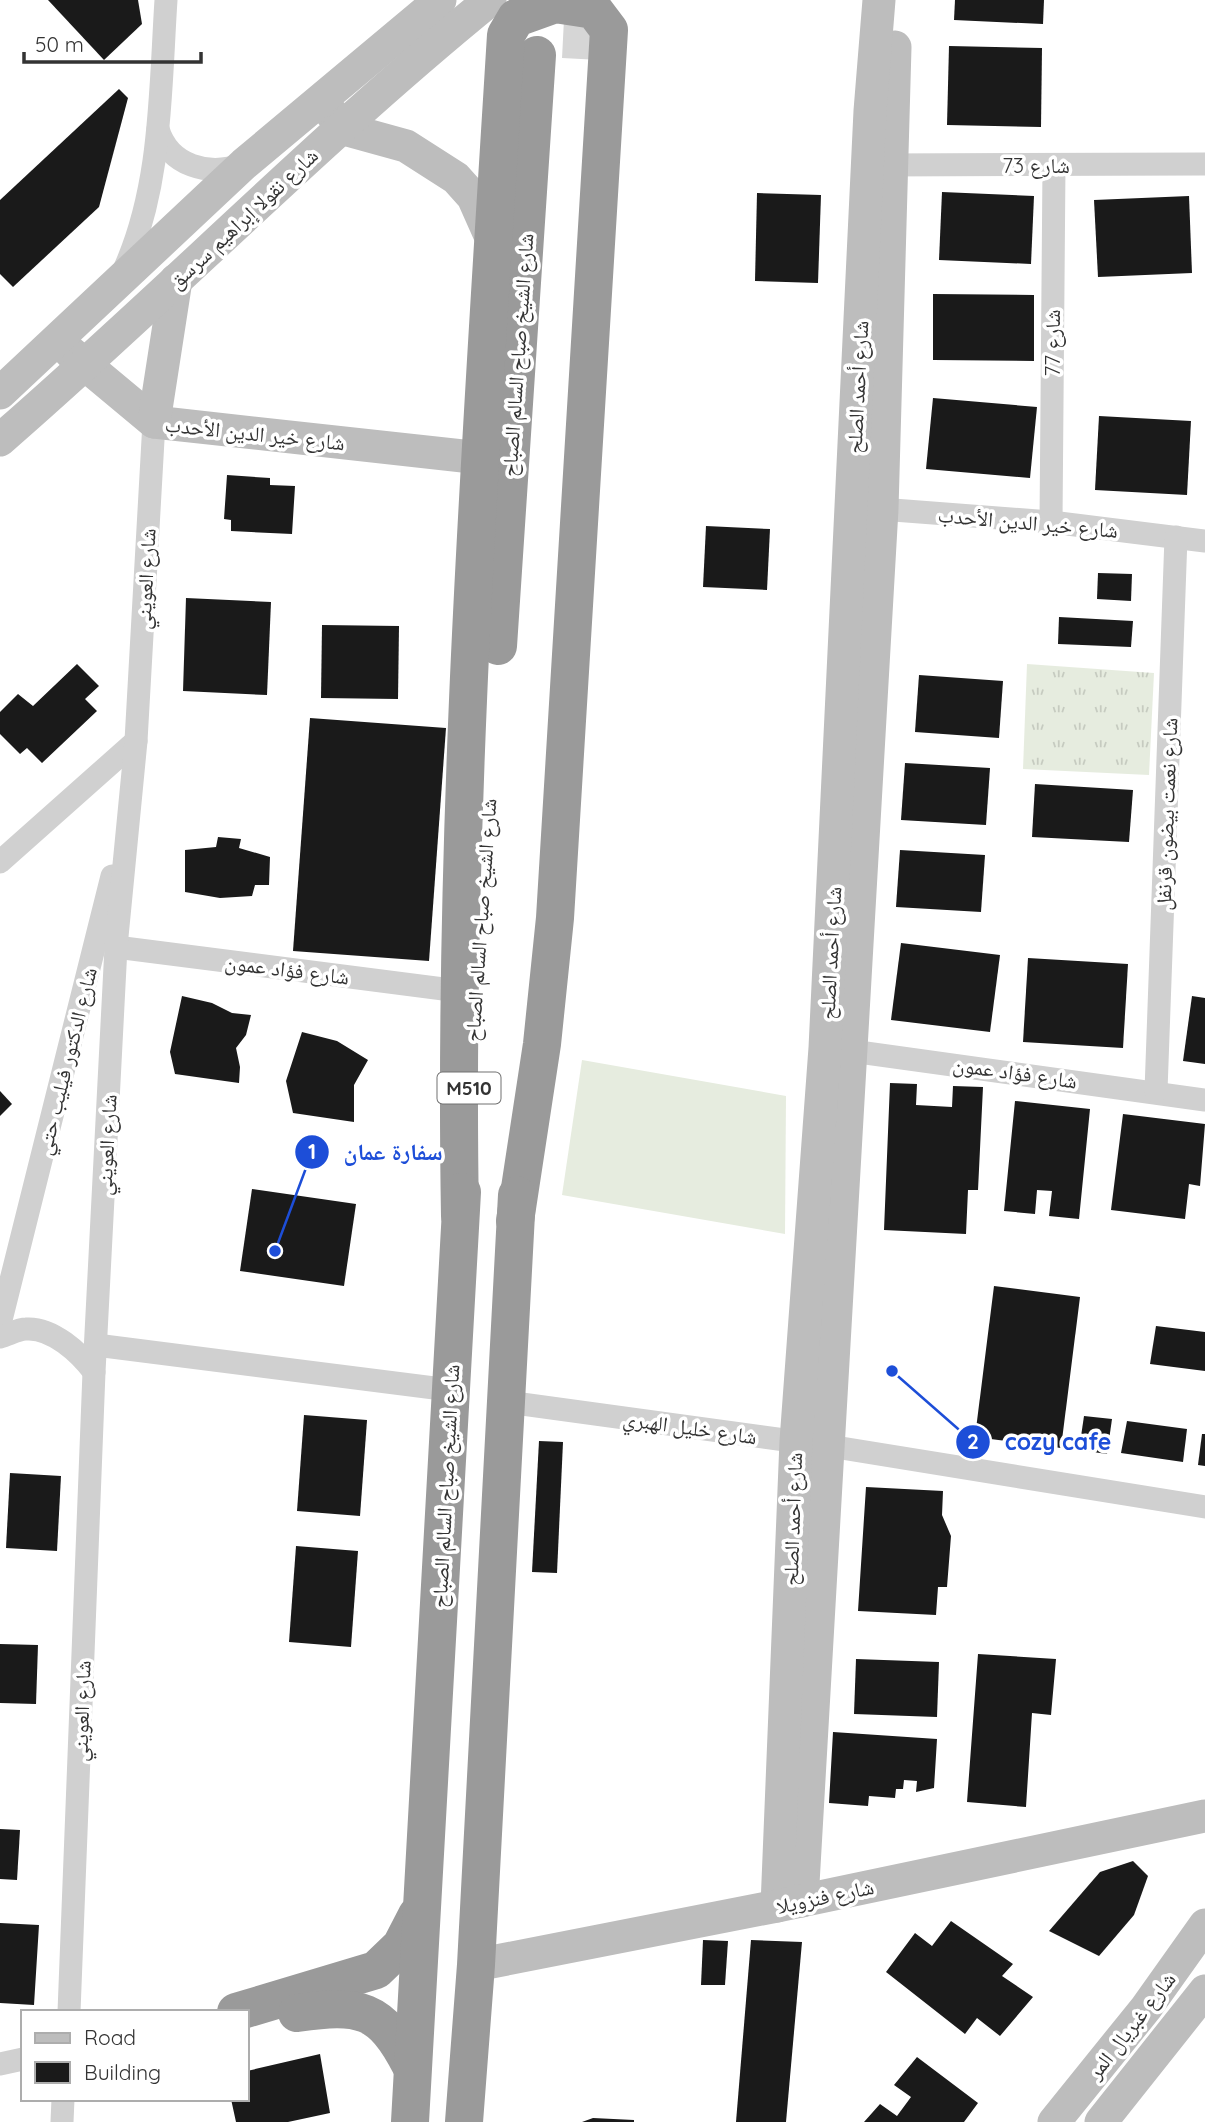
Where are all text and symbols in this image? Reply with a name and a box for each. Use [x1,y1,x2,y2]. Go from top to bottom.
scale bar [24,21,201,65]
text: 50 m [35,31,84,57]
street label: شارع نقولا إبراهيم سرسق [163,142,325,295]
street label: شارع 73 [1002,152,1070,179]
street label: شارع الشيخ صباح السالم الصباح [496,232,540,478]
street label: شارع 77 [1039,309,1066,377]
street label: شارع أحمد الصلح [841,320,874,454]
street label: شارع خير الدين الأحدب [164,411,346,456]
street label: شارع خير الدين الأحدب [937,501,1119,544]
street label: شارع العويني [129,528,165,631]
street label: شارع نعمت بيضون قرنفل [1150,717,1183,911]
street label: شارع الشيخ صباح السالم الصباح [459,797,503,1043]
street label: شارع أحمد الصلح [814,886,847,1020]
street label: شارع فؤاد عمون [223,948,351,991]
street label: شارع الدكتور فيليب حتي [30,965,106,1159]
street label: شارع فؤاد عمون [951,1050,1079,1095]
road number: M510 [438,1072,500,1104]
street label: شارع العويني [90,1094,126,1197]
callout: سفارة عمان [294,1130,456,1174]
text: سفارة عمان [344,1137,443,1166]
text: 1 [308,1138,316,1164]
street label: شارع الشيخ صباح السالم الصباح [426,1364,466,1609]
street label: شارع خليل الهبري [621,1405,759,1454]
callout: cozy cafe [956,1420,1125,1464]
text: cozy cafe [1005,1427,1111,1456]
text: 2 [967,1428,979,1454]
street label: شارع أحمد الصلح [777,1452,808,1586]
street label: شارع العويني [66,1660,100,1762]
street label: شارع فنزويلا [774,1873,876,1920]
street label: شارع غبريال المر [1081,1966,1182,2085]
legend [21,2010,248,2101]
text: Road [84,2024,136,2050]
text: Building [84,2059,161,2085]

